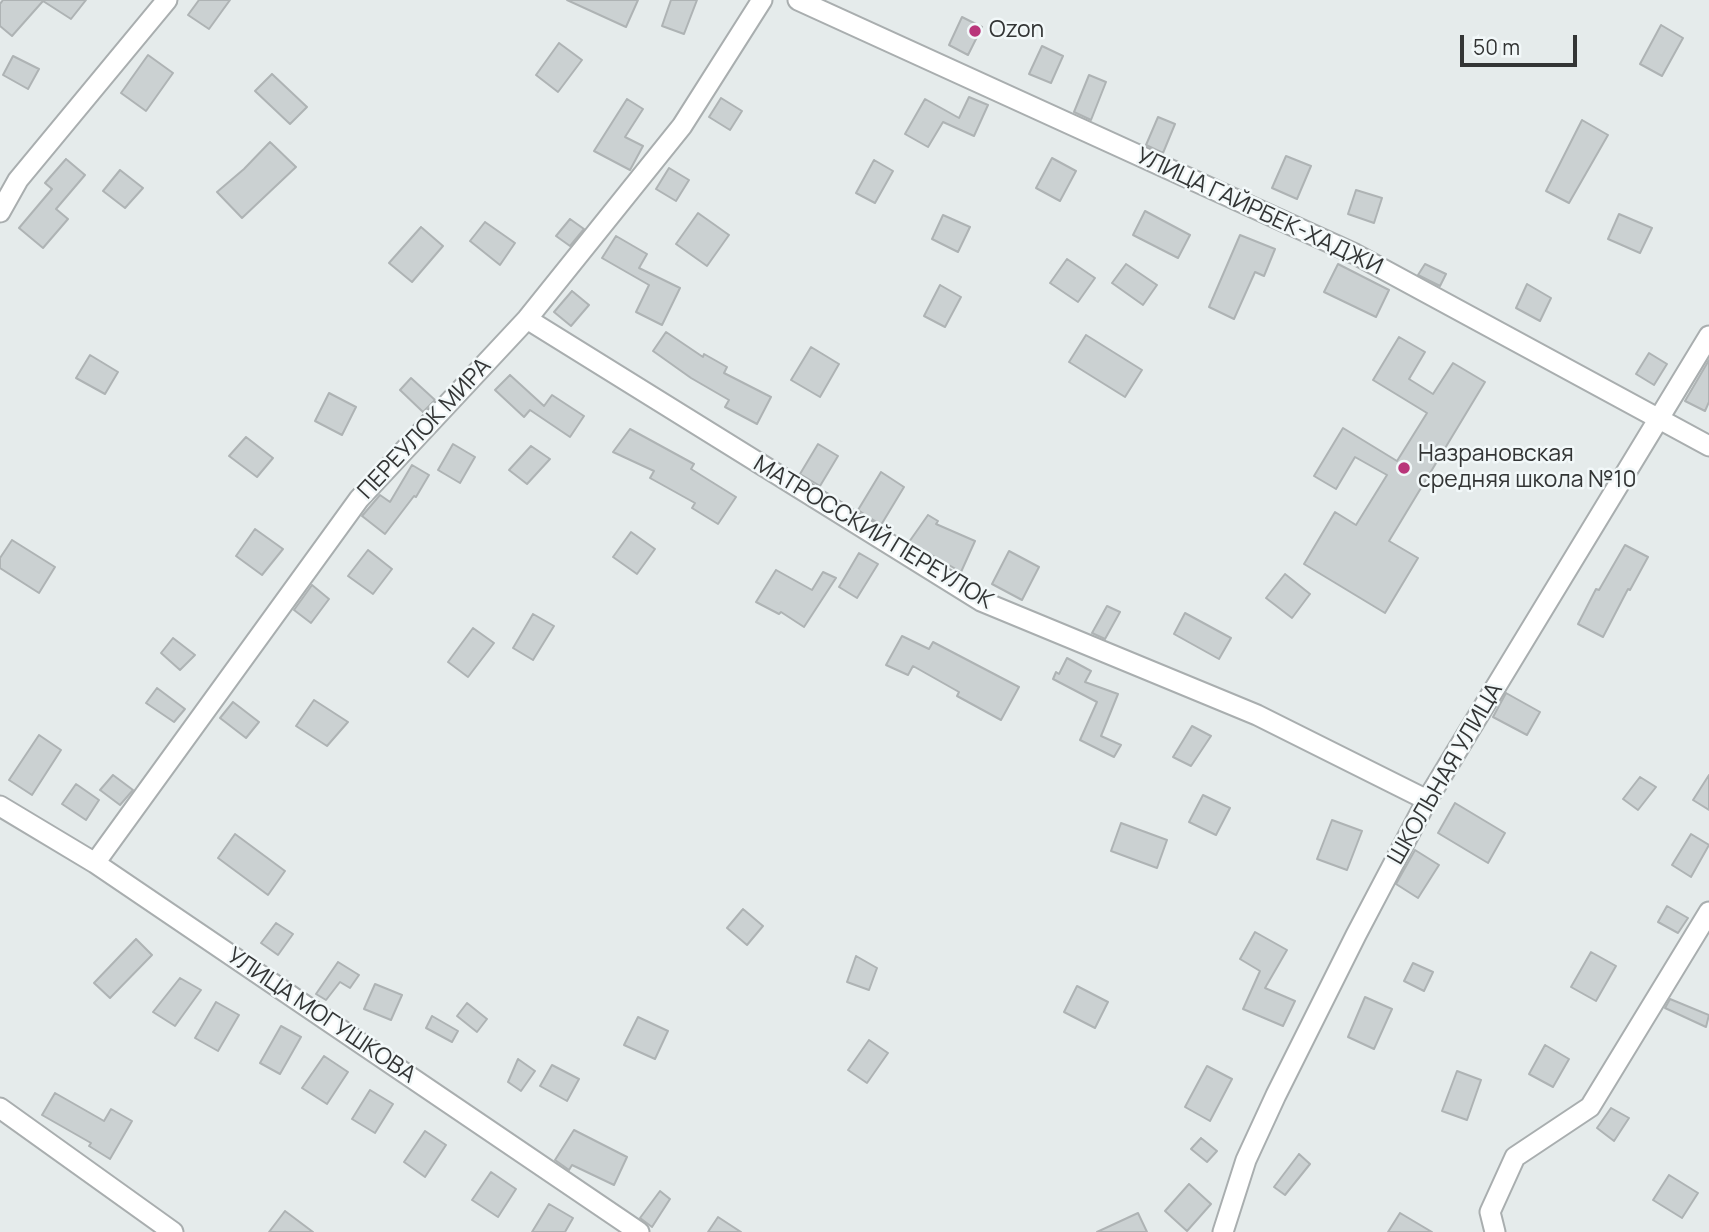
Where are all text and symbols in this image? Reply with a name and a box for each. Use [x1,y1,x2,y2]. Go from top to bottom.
place label: Ozon [989,17,1044,45]
scale bar [1464,21,1581,65]
marker: Ozon [967,23,983,39]
text: 50 m [1473,33,1520,61]
street label: УЛИЦА ГАЙРБЕК-ХАДЖИ [1131,143,1387,281]
street label: ПЕРЕУЛОК МИРА [353,353,497,505]
place label: Назрановская средняя школа №10 [1418,441,1636,495]
street label: МАТРОССКИЙ ПЕРЕУЛОК [748,450,998,616]
marker: Назрановская средняя школа №10 [1396,460,1412,476]
street label: ШКОЛЬНАЯ УЛИЦА [1383,678,1509,870]
street label: УЛИЦА МОГУШКОВА [221,943,421,1089]

